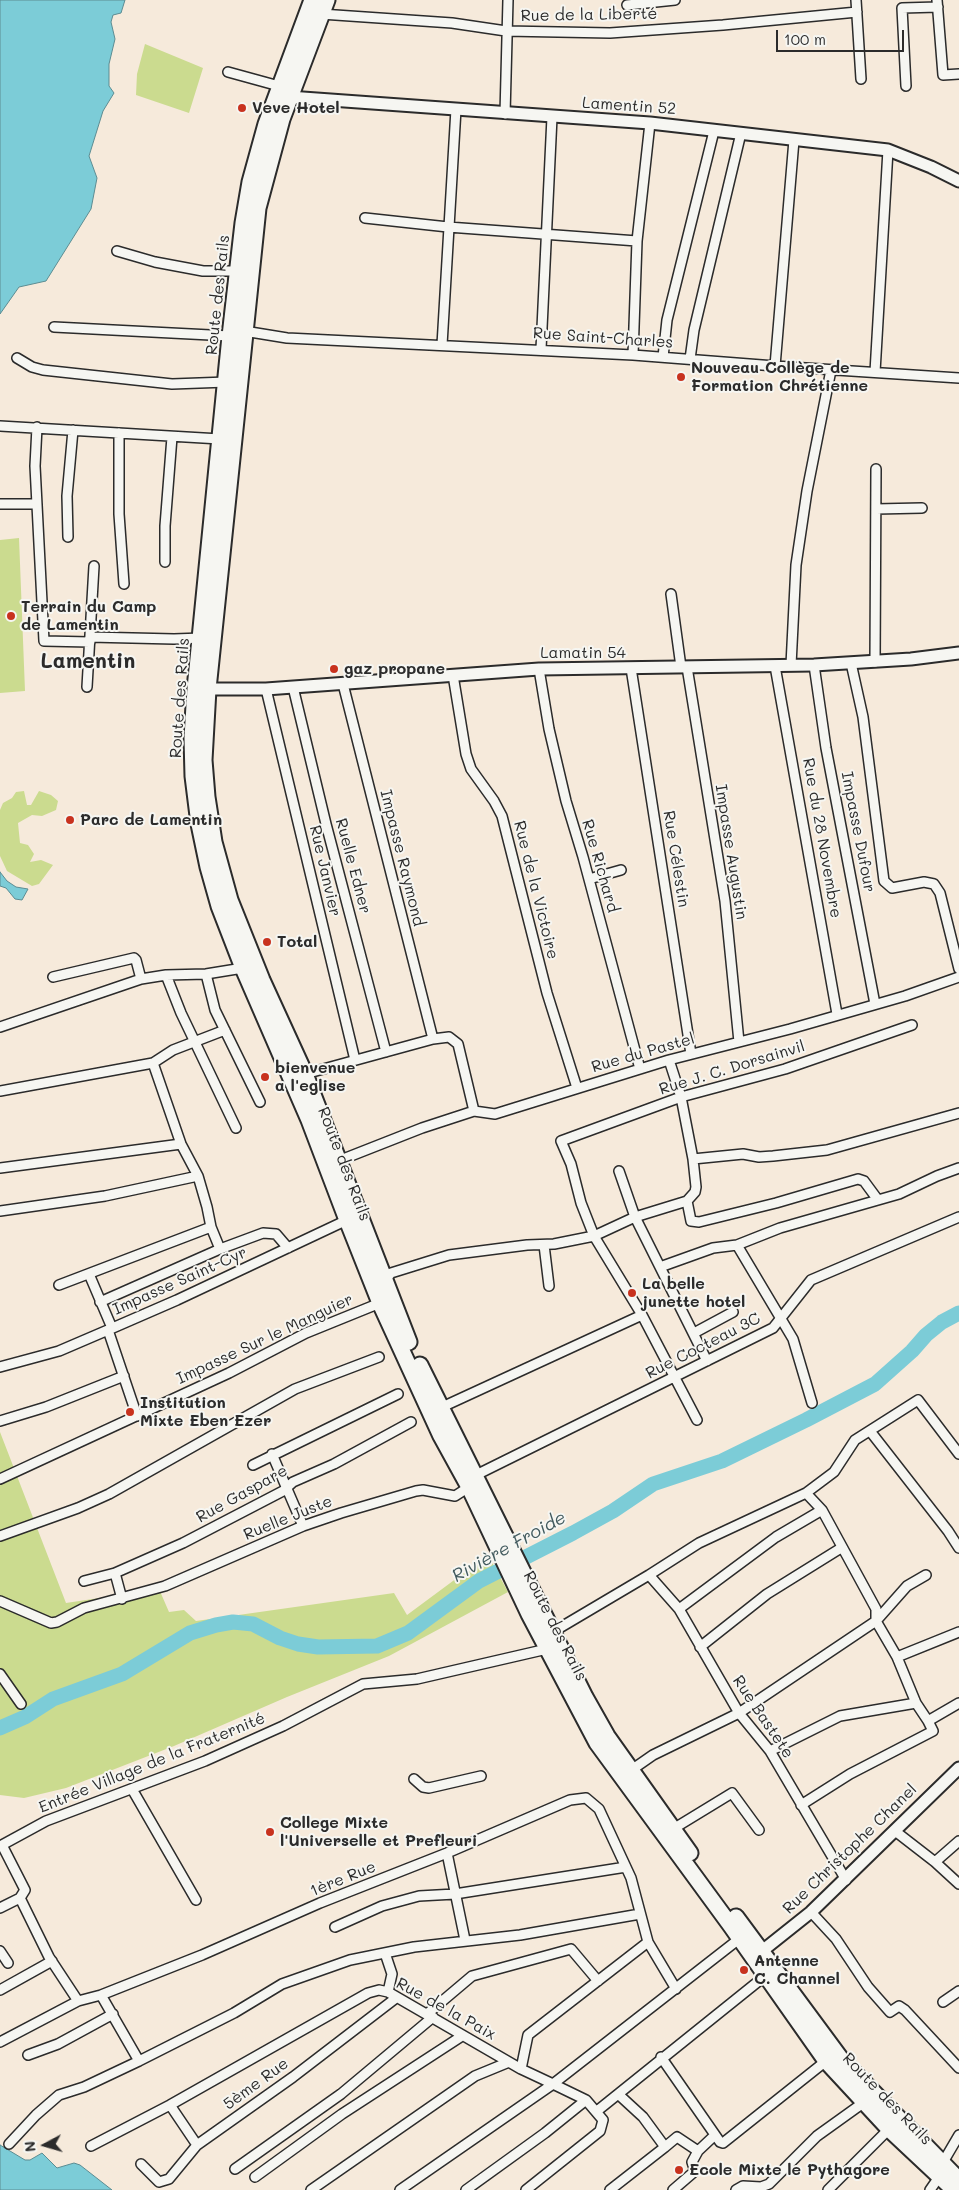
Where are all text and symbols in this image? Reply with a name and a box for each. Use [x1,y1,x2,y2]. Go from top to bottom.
street label: Rue de la Liberté [520,4,658,26]
scale bar [779,20,906,52]
text: 100 m [784,29,826,49]
street label: Lamentin 52 [581,93,677,119]
place label: Veve Hotel [252,98,340,118]
marker: Veve Hotel [236,102,248,114]
street label: Route des Rails [202,234,234,356]
street label: Rue Saint-Charles [532,324,674,352]
place label: Nouveau Collège de Formation Chrétienne [691,358,868,396]
marker: Nouveau Collège de Formation Chrétienne [675,371,687,383]
place label: Terrain du Camp de Lamentin [21,597,156,635]
marker: Terrain du Camp de Lamentin [5,610,17,622]
street label: Route des Rails [166,637,194,759]
street label: Lamatin 54 [540,643,626,663]
district label: Lamentin [41,649,135,675]
place label: gaz propane [344,659,445,679]
marker: gaz propane [328,663,340,675]
street label: Rue du 28 Novembre [798,756,846,920]
street label: Impasse Dufour [837,770,879,894]
street label: Impasse Augustin [711,783,751,921]
street label: Impasse Raymond [376,788,428,928]
street label: Rue Célestin [659,809,693,909]
place label: Parc de Lamentin [80,810,222,830]
marker: Parc de Lamentin [64,814,76,826]
street label: Ruelle Edner [331,816,375,916]
street label: Rue Richard [578,817,622,915]
street label: Rue de la Victoire [509,819,563,961]
street label: Rue Janvier [305,824,345,918]
place label: Total [277,932,317,952]
marker: Total [261,936,273,948]
street label: Rue du Pastel [589,1029,697,1077]
street label: Rue J. C. Dorsainvil [657,1037,807,1099]
place label: bienvenue a l'eglise [275,1058,355,1096]
marker: bienvenue a l'eglise [259,1071,271,1083]
street label: Route des Rails [313,1104,375,1224]
street label: Impasse Saint-Cyr [110,1243,250,1319]
place label: La belle junette hotel [642,1274,745,1312]
marker: La belle junette hotel [626,1287,638,1299]
street label: Impasse Sur le Manguier [174,1290,356,1388]
street label: Rue Cocteau 3C [643,1309,763,1383]
place label: Institution Mixte Eben Ezer [140,1393,271,1431]
marker: Institution Mixte Eben Ezer [124,1406,136,1418]
street label: Rue Gaspare [193,1461,291,1527]
street label: Ruelle Juste [241,1491,335,1545]
water label: Rivière Froide [448,1507,570,1587]
street label: Route des Rails [519,1568,591,1684]
street label: Rue Bastete [728,1672,798,1762]
street label: Entrée Village de la Fraternité [36,1709,268,1817]
street label: Rue Christophe Chanel [779,1780,921,1918]
place label: College Mixte l'Universelle et Prefleuri [280,1813,477,1851]
marker: College Mixte l'Universelle et Prefleuri [264,1826,276,1838]
street label: 1ère Rue [307,1857,379,1901]
place label: Antenne C. Channel [754,1951,840,1989]
marker: Antenne C. Channel [738,1964,750,1976]
street label: Rue de la Paix [393,1974,499,2044]
street label: Route des Rails [838,2049,936,2149]
street label: 5ème Rue [220,2054,292,2114]
north arrow [20,2120,70,2170]
text: N [20,2140,40,2153]
place label: Ecole Mixte le Pythagore [689,2160,890,2180]
marker: Ecole Mixte le Pythagore [673,2164,685,2176]

